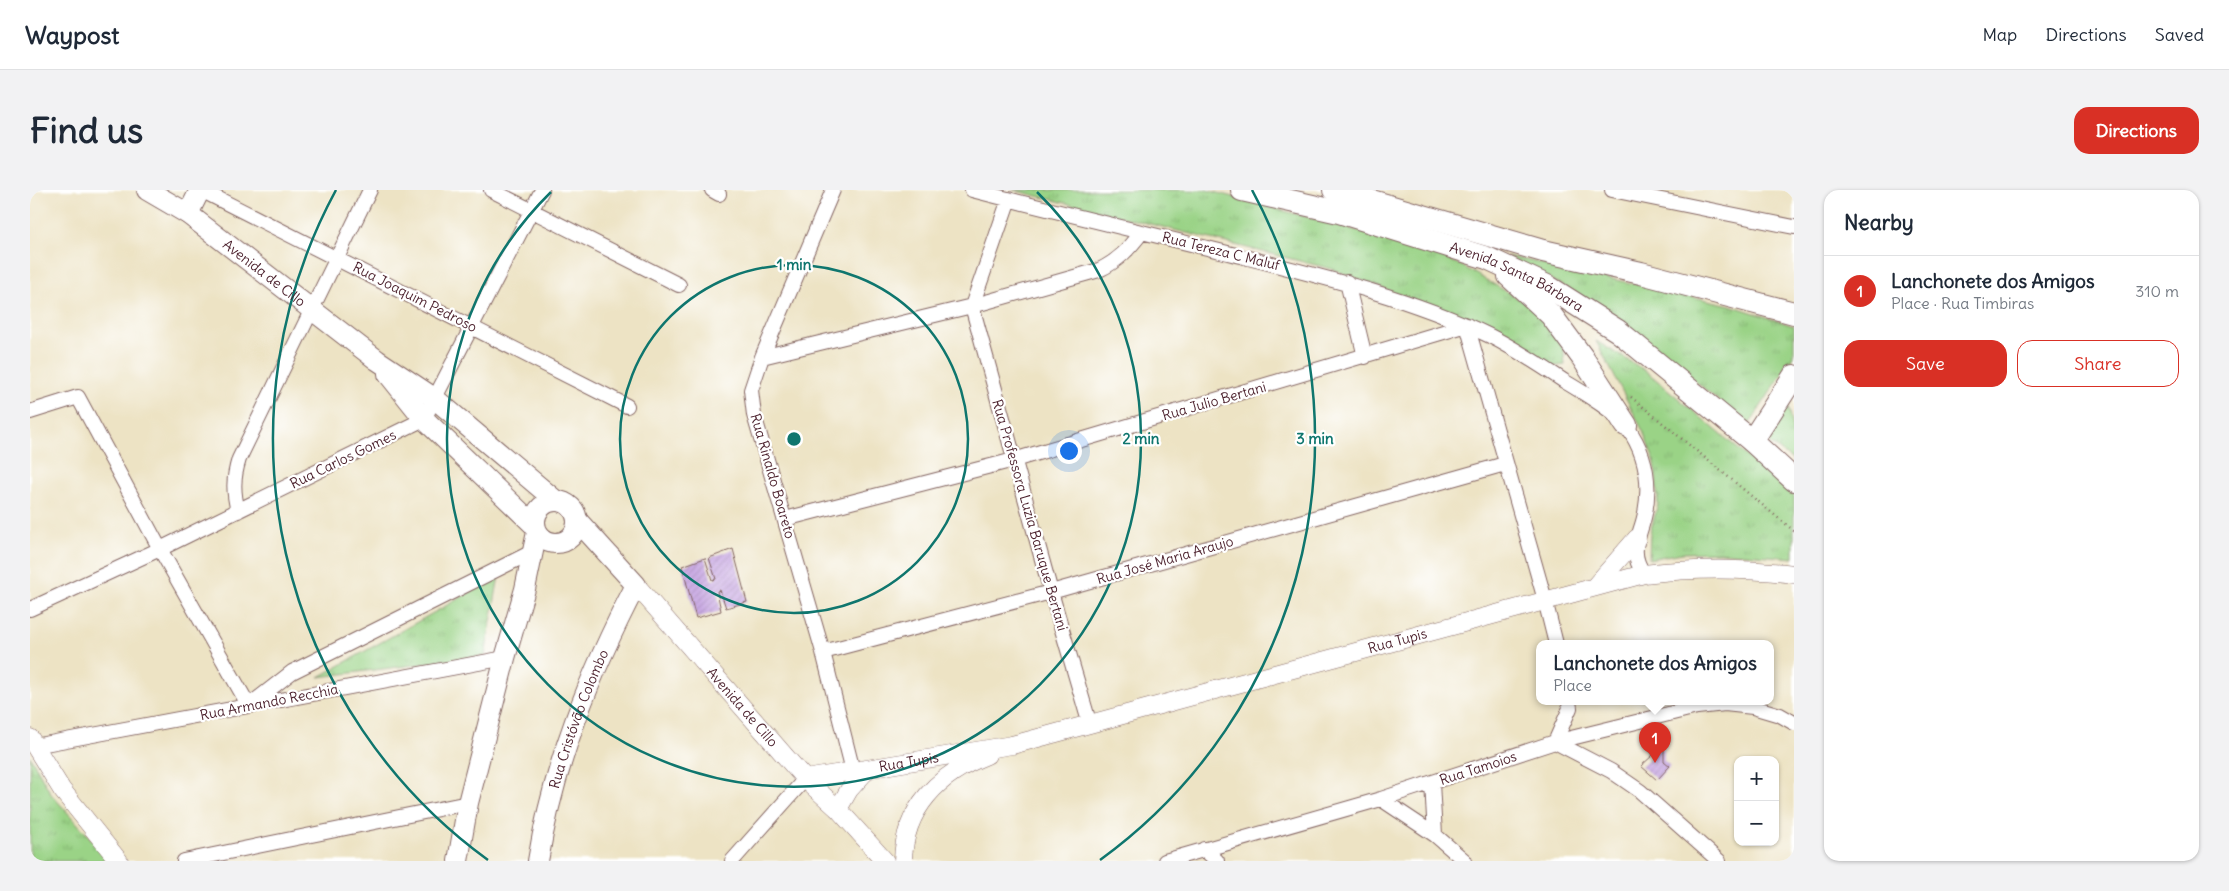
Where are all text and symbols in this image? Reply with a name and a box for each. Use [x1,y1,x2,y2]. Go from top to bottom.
text: Waypost [25,20,119,50]
text: Map [1982,23,2017,46]
text: Directions [2045,23,2127,46]
text: Saved [2155,23,2204,46]
button: Directions [2074,107,2199,154]
text: Find us [30,108,143,152]
text: Nearby [1844,209,1914,236]
street label: Rua Tereza C Maluf [1160,228,1282,274]
street label: Avenida de Cillo [219,235,309,311]
street label: Avenida Santa Bárbara [1448,238,1587,316]
text: 1 min [777,255,812,274]
street label: Rua Joaquim Pedroso [350,258,480,336]
text: Lanchonete dos Amigos [1891,269,2095,293]
text: 1 [1857,281,1863,301]
text: 310 m [2135,281,2179,301]
text: Place · Rua Timbiras [1891,293,2034,313]
button: Save [1844,340,2007,387]
button: Share [2017,340,2179,387]
street label: Rua Julio Bertani [1160,378,1268,424]
street label: Rua Professora Luzia Baruque Bertani [988,397,1072,633]
street label: Rua Rinaldo Boareto [747,411,800,541]
street label: Rua Carlos Gomes [287,425,399,493]
text: 2 min [1123,429,1160,448]
text: 3 min [1296,429,1334,448]
centre of rings [785,430,803,448]
your location [1056,438,1082,464]
street label: Rua José Maria Araujo [1094,532,1236,588]
street label: Rua Tupis [1366,624,1429,657]
popup [1536,640,1774,705]
street label: Rua Cristóvão Colombo [545,646,612,791]
text: Lanchonete dos Amigos [1553,651,1757,675]
street label: Avenida de Cillo [703,664,782,751]
text: Place [1553,675,1592,695]
street label: Rua Armando Recchia [198,680,340,724]
pin: 1 [1639,722,1671,763]
street label: Rua Tamoios [1437,747,1519,789]
street label: Rua Tupis [877,748,940,776]
map controls [1734,756,1779,846]
button: + [1734,756,1779,801]
button: − [1734,801,1779,846]

